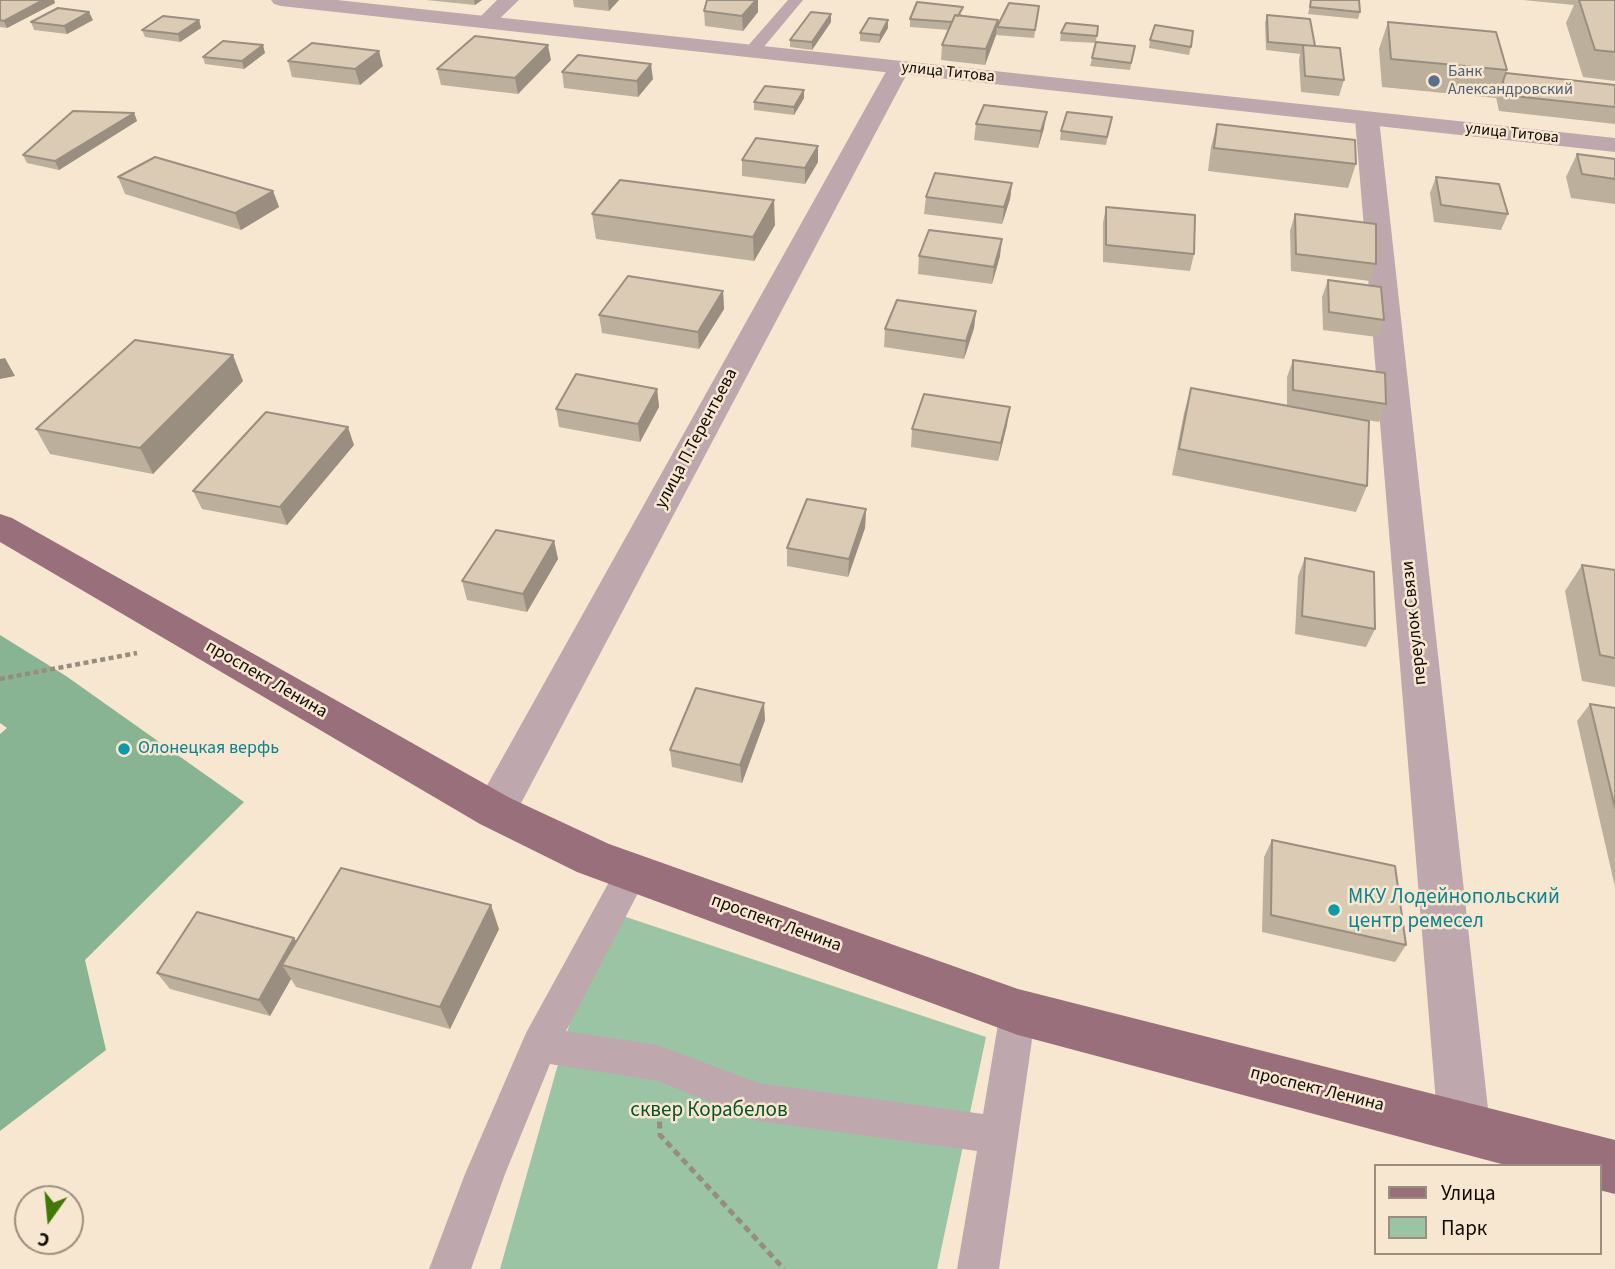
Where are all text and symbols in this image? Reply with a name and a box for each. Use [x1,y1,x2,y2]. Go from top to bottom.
street label: улица Титова [900,59,996,87]
place label: Банк Александровский [1448,62,1573,100]
marker: Банк Александровский [1426,73,1442,89]
street label: улица Титова [1464,120,1560,148]
street label: улица П.Терентьева [651,365,743,513]
street label: переулок Связи [1398,560,1432,686]
street label: проспект Ленина [201,636,331,724]
place label: Олонецкая верфь [138,738,279,760]
marker: Олонецкая верфь [116,741,132,757]
place label: МКУ Лодейнопольский центр ремесел [1348,885,1560,935]
street label: проспект Ленина [708,890,844,958]
marker: МКУ Лодейнопольский центр ремесел [1326,902,1342,918]
street label: проспект Ленина [1248,1063,1386,1117]
park label: сквер Корабелов [630,1098,788,1124]
legend [1374,1164,1601,1255]
text: Улица [1441,1178,1496,1208]
north arrow [14,1185,84,1255]
text: Парк [1441,1213,1487,1243]
text: С [35,1224,53,1253]

